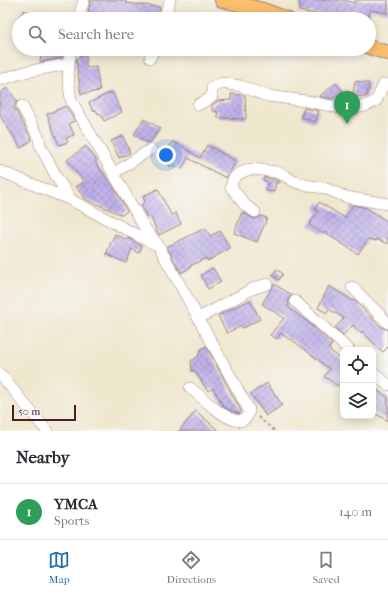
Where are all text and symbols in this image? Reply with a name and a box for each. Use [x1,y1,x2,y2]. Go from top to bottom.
search box [12,12,376,56]
icon: search [26,23,48,45]
text: Search here [58,25,134,43]
pin: 1 [334,91,360,124]
your location [156,145,176,165]
map controls [340,347,376,419]
button: locate [340,347,376,383]
button: layers [340,383,376,419]
scale bar [12,403,76,422]
text: 50 m [18,405,40,418]
text: Nearby [16,447,70,467]
text: YMCA [54,495,98,513]
text: 1 [27,504,31,519]
text: 140 m [339,504,372,519]
text: Sports [54,513,89,528]
tab: Map [48,549,70,586]
tab: Directions [167,549,216,586]
tab: Saved [312,549,340,586]

